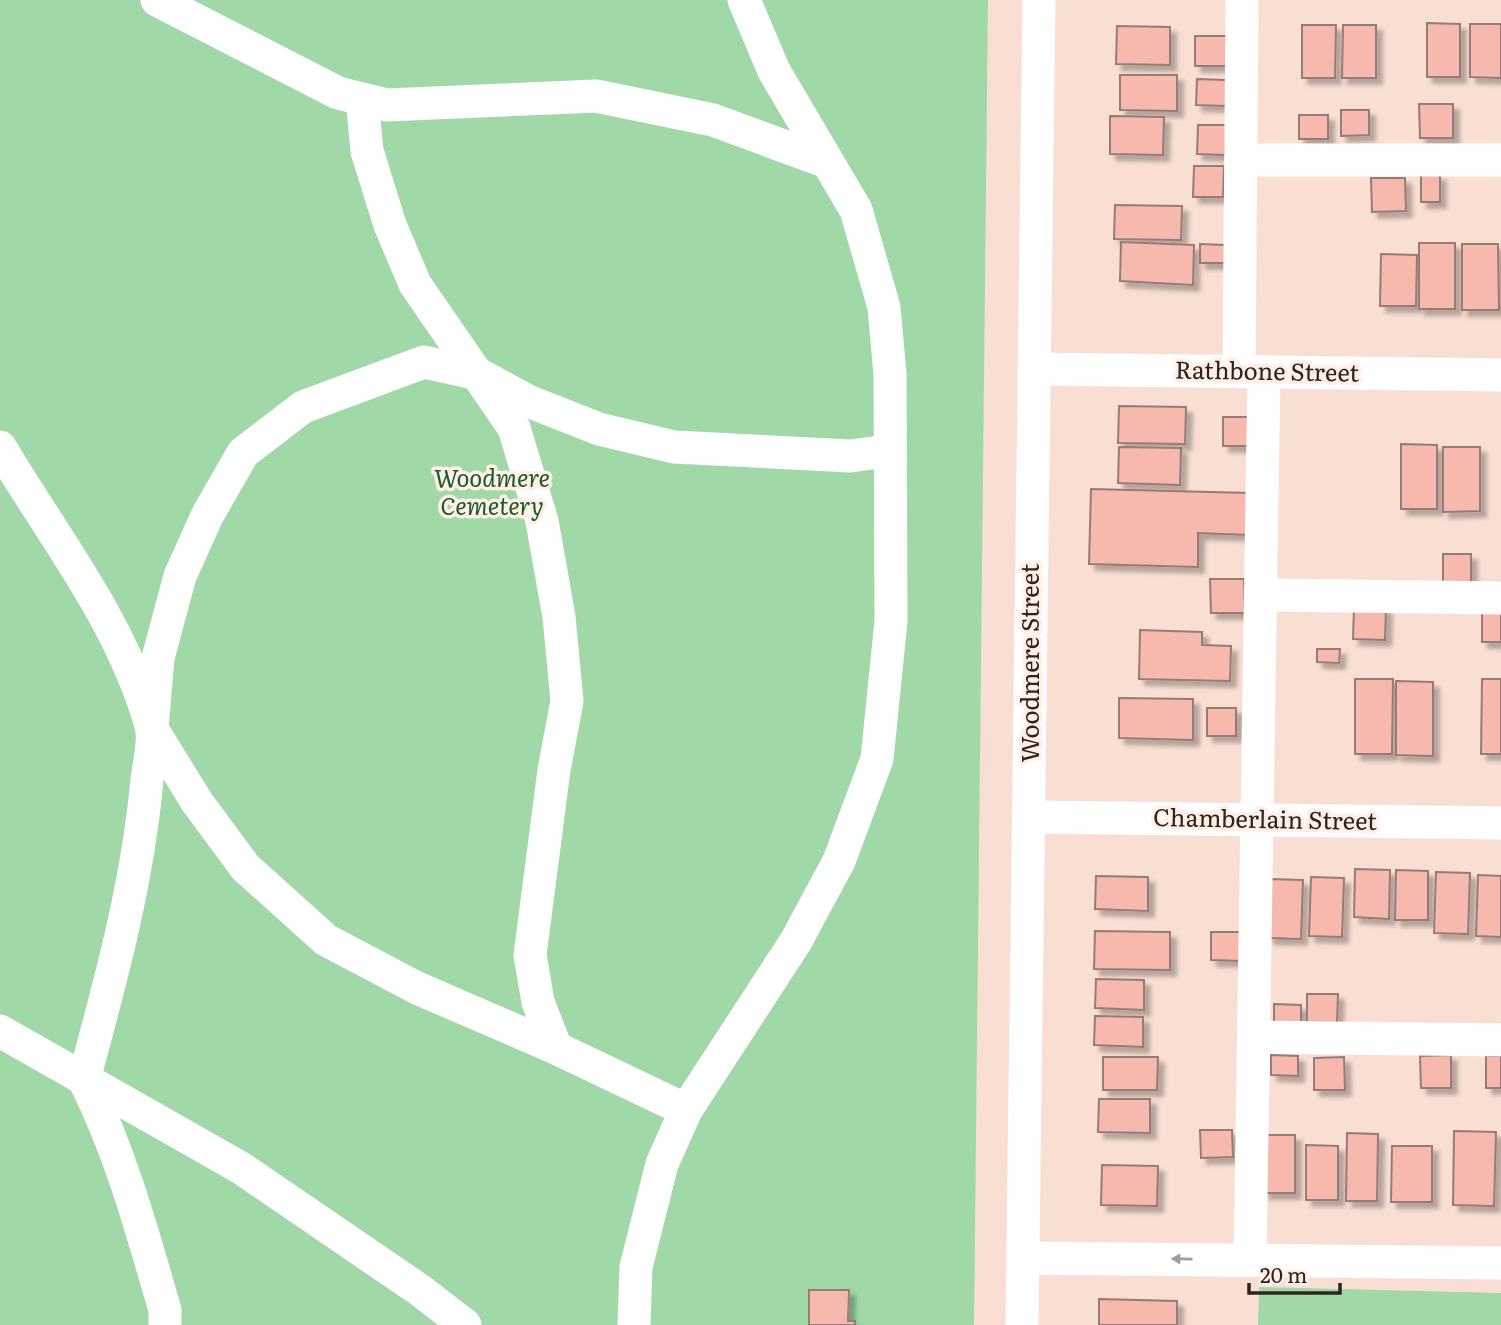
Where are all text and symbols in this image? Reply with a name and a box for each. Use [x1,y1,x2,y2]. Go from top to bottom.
street label: Rathbone Street [1175,350,1360,389]
park label: Woodmere Cemetery [434,459,550,522]
street label: Woodmere Street [1011,563,1046,763]
street label: Chamberlain Street [1153,798,1377,837]
scale bar [1249,1252,1340,1296]
one-way arrow [1171,1254,1193,1265]
text: 20 m [1260,1258,1307,1289]

